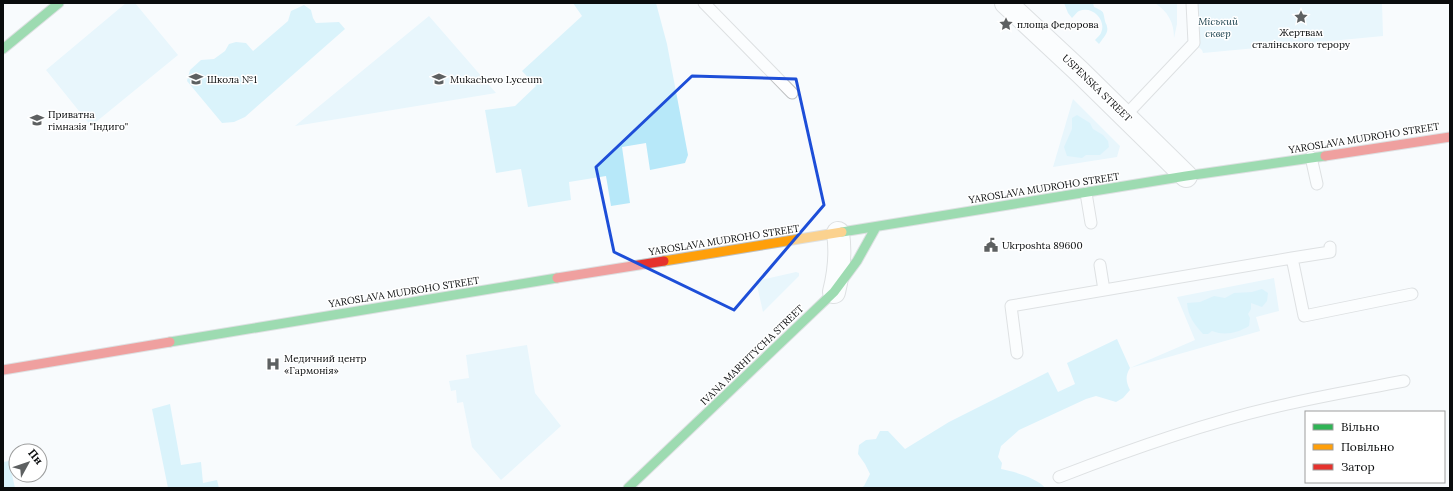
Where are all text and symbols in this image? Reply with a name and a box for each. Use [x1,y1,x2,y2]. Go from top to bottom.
place icon: Жертвам сталінського терору [1293,9,1309,25]
park label: Міський сквер [1198,15,1238,40]
place icon: площа Федорова [998,16,1014,32]
place label: площа Федорова [1017,18,1099,31]
place label: Жертвам сталінського терору [1252,26,1351,51]
street label: USPENSKA STREET [1060,52,1135,125]
school or university icon: Школа №1 [188,71,204,87]
school or university icon: Mukachevo Lyceum [431,71,447,87]
place label: Школа №1 [207,73,257,86]
place label: Mukachevo Lyceum [450,73,542,86]
place label: Приватна гімназія "Індиго" [48,108,128,133]
school or university icon: Приватна гімназія "Індиго" [29,112,45,128]
street label: YAROSLAVA MUDROHO STREET [1287,120,1441,157]
street label: YAROSLAVA MUDROHO STREET [967,170,1121,207]
street label: YAROSLAVA MUDROHO STREET [647,222,801,259]
public building icon: Ukrposhta 89600 [983,237,999,253]
place label: Ukrposhta 89600 [1002,239,1083,252]
street label: YAROSLAVA MUDROHO STREET [327,274,481,311]
street label: IVANA MARHITYCHA STREET [698,302,807,408]
place label: Медичний центр «Гармонія» [284,352,366,377]
hospital icon: Медичний центр «Гармонія» [265,356,281,372]
legend [1305,411,1445,483]
text: Вільно [1341,419,1380,434]
text: Повільно [1341,439,1394,454]
north arrow [8,443,48,483]
text: Пн [25,446,46,467]
text: Затор [1341,459,1375,474]

